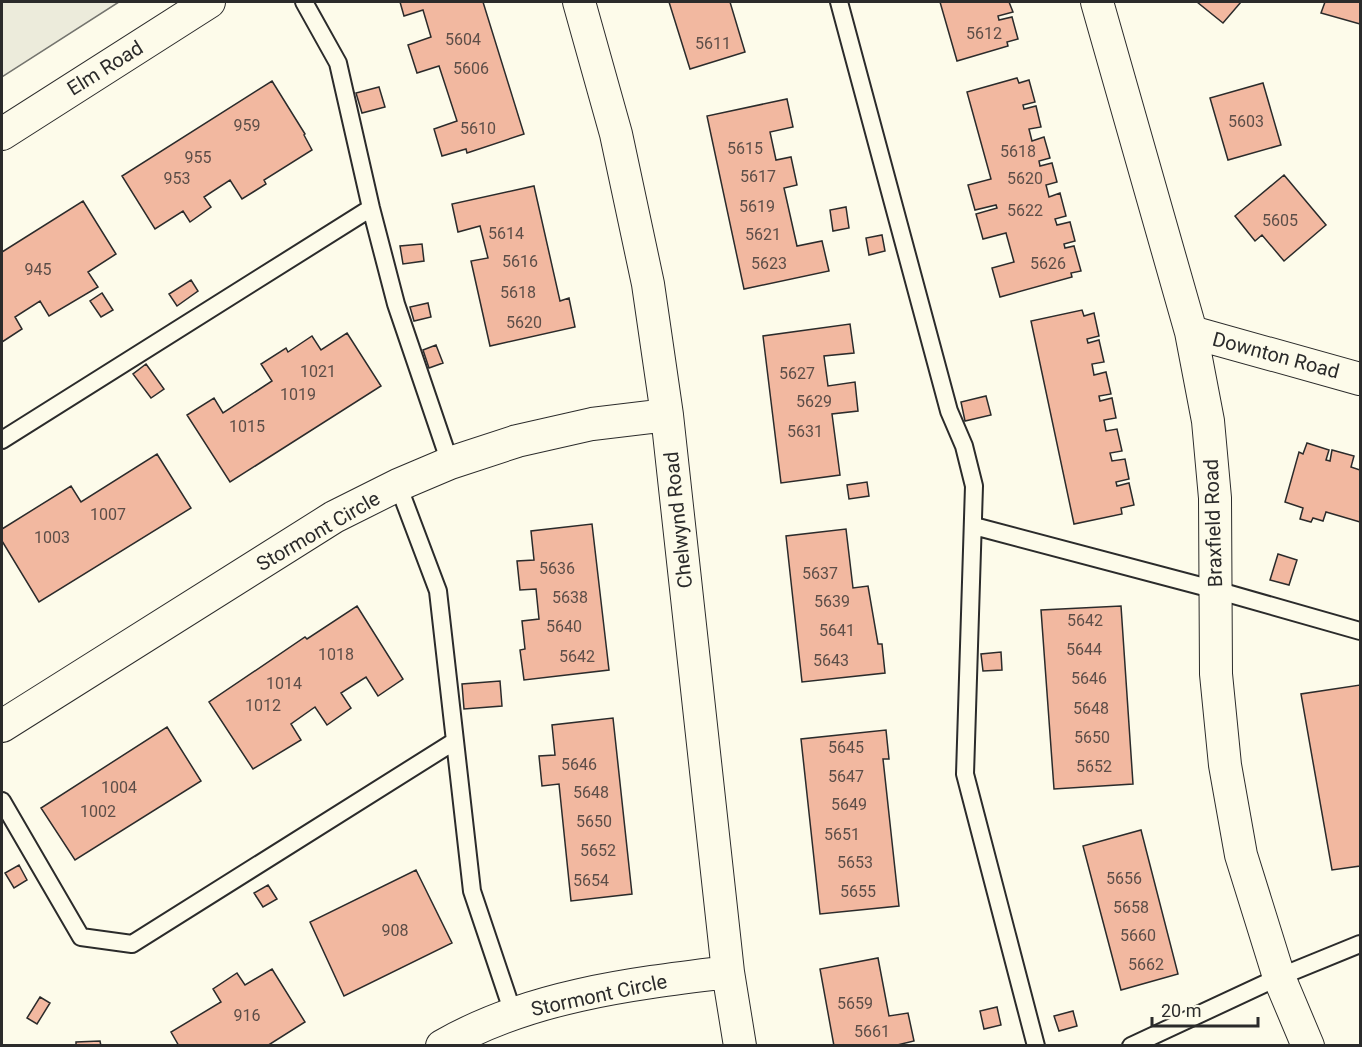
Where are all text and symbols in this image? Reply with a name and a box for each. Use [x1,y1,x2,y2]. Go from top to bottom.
house number: 5612 [966,24,1002,43]
house number: 5604 [445,30,481,49]
house number: 5611 [695,34,731,53]
street label: Elm Road [63,35,147,101]
house number: 5606 [453,59,489,78]
house number: 5603 [1228,112,1264,131]
house number: 959 [234,116,260,135]
house number: 5610 [460,119,496,138]
house number: 5615 [727,139,763,158]
house number: 5618 [1000,142,1036,161]
house number: 955 [185,148,211,167]
house number: 5617 [740,167,776,186]
house number: 953 [164,169,190,188]
house number: 5620 [1007,169,1043,188]
house number: 5619 [739,197,775,216]
house number: 5622 [1007,201,1043,220]
house number: 5605 [1262,211,1298,230]
house number: 5614 [488,224,524,243]
house number: 5621 [745,225,781,244]
house number: 5616 [502,252,538,271]
house number: 5623 [751,254,787,273]
house number: 5626 [1030,254,1066,273]
house number: 945 [25,260,51,279]
house number: 5618 [500,283,536,302]
house number: 5620 [506,313,542,332]
street label: Downton Road [1210,327,1342,383]
house number: 1021 [300,362,336,381]
house number: 5627 [779,364,815,383]
house number: 1019 [280,385,316,404]
house number: 5629 [796,392,832,411]
house number: 1015 [229,417,265,436]
house number: 5631 [787,422,823,441]
street label: Chelwynd Road [659,451,697,589]
street label: Braxfield Road [1199,458,1227,588]
street label: Stormont Circle [252,486,384,576]
house number: 1007 [90,505,126,524]
house number: 1003 [34,528,70,547]
house number: 5636 [539,559,575,578]
house number: 5637 [802,564,838,583]
house number: 5638 [552,588,588,607]
house number: 5639 [814,592,850,611]
house number: 5642 [1067,611,1103,630]
house number: 5640 [546,617,582,636]
house number: 5641 [819,621,855,640]
house number: 5644 [1066,640,1102,659]
house number: 1018 [318,645,354,664]
house number: 5642 [559,647,595,666]
house number: 5643 [813,651,849,670]
house number: 5646 [1071,669,1107,688]
house number: 1014 [266,674,302,693]
house number: 1012 [245,696,281,715]
house number: 5648 [1073,699,1109,718]
house number: 5650 [1074,728,1110,747]
house number: 5645 [828,738,864,757]
house number: 5646 [561,755,597,774]
house number: 5652 [1076,757,1112,776]
house number: 5647 [828,767,864,786]
house number: 1004 [101,778,137,797]
house number: 5648 [573,783,609,802]
house number: 5649 [831,795,867,814]
house number: 1002 [80,802,116,821]
house number: 5650 [576,812,612,831]
house number: 5651 [824,825,860,844]
house number: 5652 [580,841,616,860]
house number: 5653 [837,853,873,872]
house number: 5656 [1106,869,1142,888]
house number: 5654 [573,871,609,890]
house number: 5655 [840,882,876,901]
house number: 5658 [1113,898,1149,917]
house number: 908 [382,921,408,940]
house number: 5660 [1120,926,1156,945]
house number: 5662 [1128,955,1164,974]
street label: Stormont Circle [529,969,669,1021]
scale bar [1152,990,1258,1028]
house number: 5659 [837,994,873,1013]
text: 20 m [1161,1000,1201,1021]
house number: 916 [234,1006,260,1025]
house number: 5661 [854,1022,890,1041]

